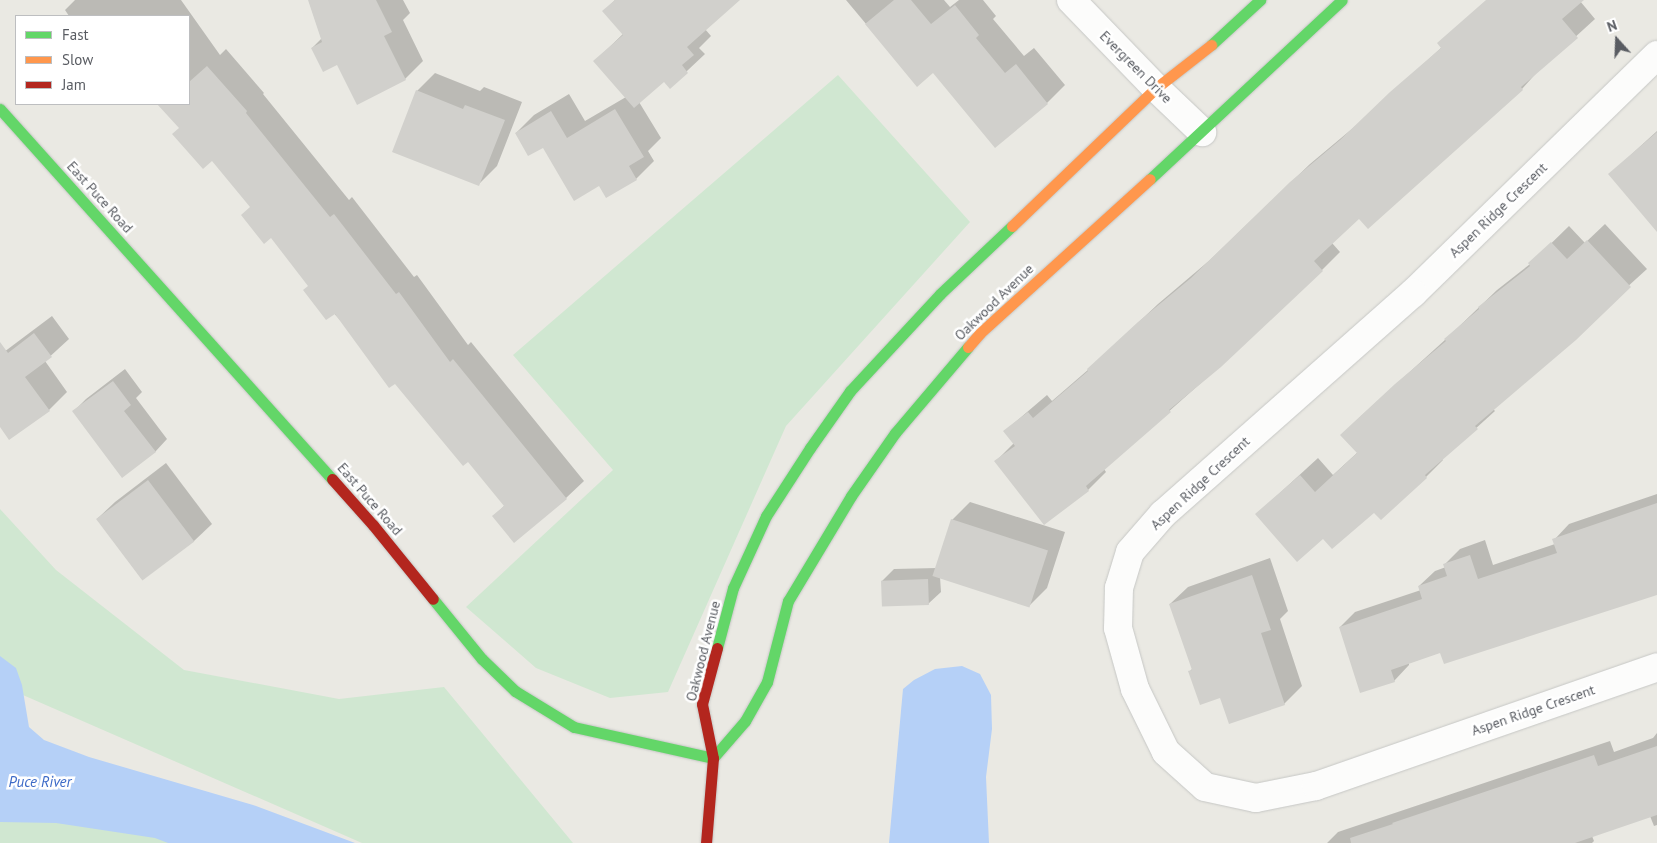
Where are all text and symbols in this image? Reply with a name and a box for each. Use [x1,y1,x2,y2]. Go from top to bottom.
legend [15,15,190,105]
north arrow [1592,15,1642,65]
text: N [1604,16,1619,36]
text: Fast [62,25,89,44]
street label: Evergreen Drive [1096,27,1176,107]
text: Slow [62,50,93,69]
text: Jam [62,75,86,94]
street label: East Puce Road [64,158,136,236]
street label: Aspen Ridge Crescent [1446,159,1550,261]
street label: Oakwood Avenue [951,260,1037,344]
street label: Aspen Ridge Crescent [1147,433,1253,533]
street label: East Puce Road [334,459,406,539]
street label: Oakwood Avenue [682,599,724,703]
street label: Aspen Ridge Crescent [1469,681,1597,739]
water label: Puce River [9,773,71,791]

